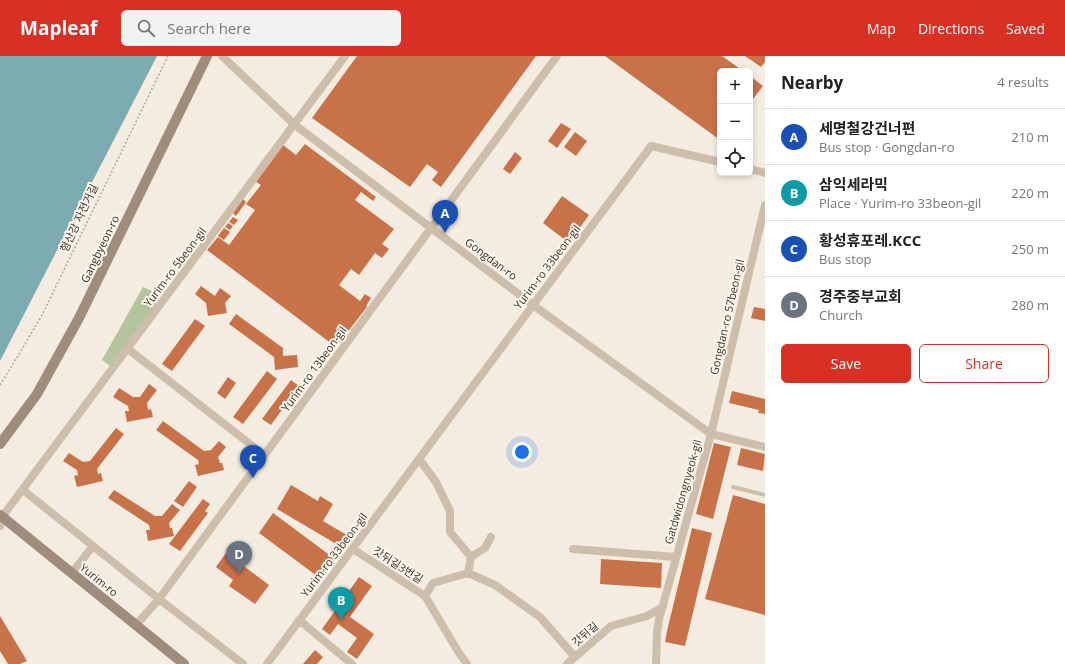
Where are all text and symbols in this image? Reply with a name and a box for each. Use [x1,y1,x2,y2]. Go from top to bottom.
search box [121,10,401,46]
text: Mapleaf [20,15,97,41]
icon: search [135,17,157,39]
text: Search here [167,18,251,38]
text: Map [867,19,896,38]
text: Directions [918,19,984,38]
text: Saved [1006,19,1045,38]
map controls [717,68,753,176]
button: + [717,68,753,104]
text: Nearby [781,71,843,94]
text: 4 results [997,73,1049,91]
button: − [717,104,753,140]
text: 세명철강건너편 [819,118,916,138]
text: A [790,128,798,146]
text: 210 m [1011,128,1049,146]
text: Bus stop · Gongdan-ro [819,138,954,156]
button: locate [717,140,753,176]
text: 삼익세라믹 [819,174,888,194]
street label: 형산강 자전거길 [56,181,101,254]
text: B [790,184,798,202]
text: 220 m [1011,184,1049,202]
text: Place · Yurim-ro 33beon-gil [819,194,981,212]
pin: A [432,200,458,233]
street label: Gangbyeon-ro [77,212,123,285]
street label: Yurim-ro 33beon-gil [510,222,583,312]
street label: Yurim-ro 5beon-gil [140,224,209,309]
text: 황성휴포레.KCC [819,230,921,250]
street label: Gongdan-ro [462,234,521,283]
text: C [790,240,798,258]
text: 250 m [1011,240,1049,258]
text: Bus stop [819,250,872,268]
street label: Gongdan-ro 57beon-gil [706,258,747,376]
text: 경주중부교회 [819,286,902,306]
text: D [789,296,799,314]
text: 280 m [1011,296,1049,314]
text: Church [819,306,863,324]
street label: Yurim-ro 13beon-gil [278,323,350,414]
button: Save [781,344,911,383]
button: Share [919,344,1049,383]
street label: Gatdwidongnyeok-gil [660,438,705,546]
your location [512,442,532,462]
pin: C [240,445,266,478]
street label: Yurim-ro 33beon-gil [297,510,370,600]
pin: D [226,541,252,574]
street label: 갓뒤길3번길 [370,543,426,586]
street label: Yurim-ro [77,560,122,600]
pin: B [328,587,354,620]
street label: 갓뒤길 [568,618,601,649]

